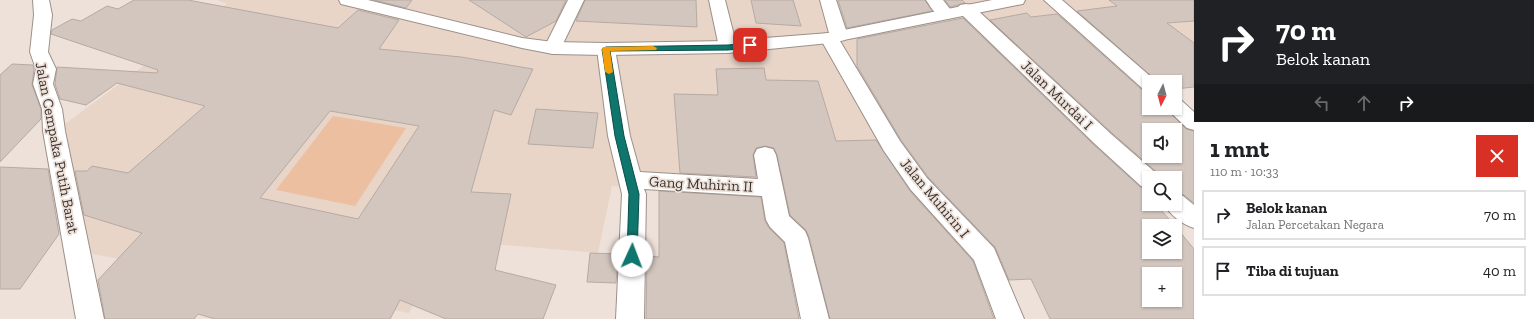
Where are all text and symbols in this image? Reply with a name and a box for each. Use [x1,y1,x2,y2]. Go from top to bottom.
text: 70 m [1276,14,1336,47]
icon: right [1210,16,1262,68]
pin [733,28,767,62]
icon: arrive [739,34,761,56]
text: Belok kanan [1276,48,1370,70]
street label: Jalan Murdai I [1017,56,1097,134]
street label: Jalan Cempaka Putih Barat [32,61,83,236]
north arrow [1142,75,1182,115]
map controls [1142,75,1182,307]
icon: left [1311,92,1333,114]
icon: ahead [1353,92,1375,114]
icon: right [1395,92,1417,114]
button: sound [1142,123,1182,163]
text: 1 mnt [1210,134,1269,163]
button: close [1476,135,1518,177]
street label: Jalan Muhirin I [897,155,974,242]
text: 110 m · 10:33 [1210,164,1279,179]
button: search [1142,171,1182,211]
street label: Gang Muhirin II [649,172,754,196]
text: Belok kanan [1246,199,1327,217]
icon: right [1212,204,1234,226]
text: 70 m [1484,206,1516,224]
text: Jalan Percetakan Negara [1246,217,1384,232]
button: layers [1142,219,1182,259]
position arrow [611,235,653,277]
icon: arrive [1212,260,1234,282]
text: Tiba di tujuan [1246,262,1339,280]
text: 40 m [1483,262,1516,280]
button: + [1142,267,1182,307]

